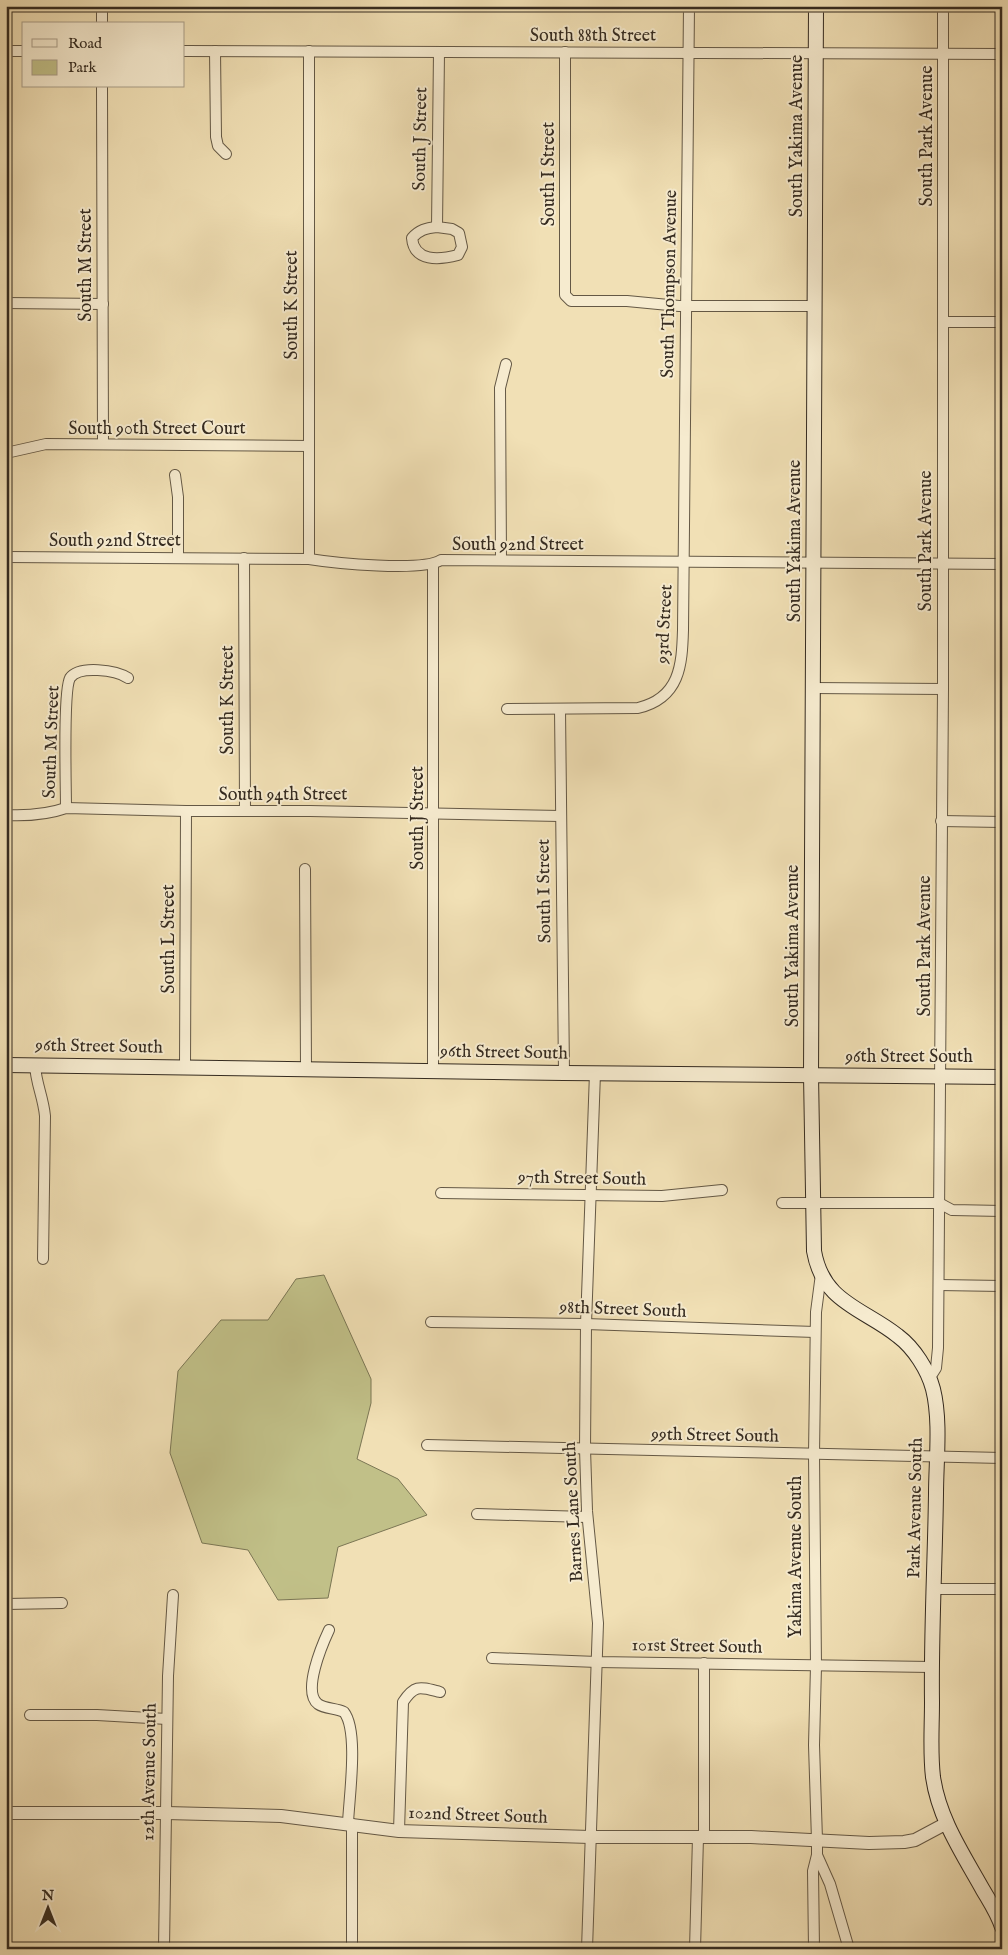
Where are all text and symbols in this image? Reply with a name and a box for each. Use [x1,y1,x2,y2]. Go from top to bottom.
legend [22,22,185,88]
street label: South 88th Street [530,25,656,48]
text: Road [68,34,103,53]
street label: South Yakima Avenue [786,55,809,217]
text: Park [68,58,98,77]
street label: South Park Avenue [916,65,939,207]
street label: South J Street [409,87,433,191]
street label: South I Street [538,122,561,226]
street label: South Thompson Avenue [657,190,683,378]
street label: South M Street [75,208,98,322]
street label: South K Street [281,250,304,360]
street label: South 90th Street Court [68,418,246,441]
street label: South Yakima Avenue [784,460,807,622]
street label: South Park Avenue [915,470,938,612]
street label: South 92nd Street [49,530,181,553]
street label: South 92nd Street [452,534,584,557]
street label: 93rd Street [651,584,679,665]
street label: South K Street [217,645,240,755]
street label: South M Street [39,685,65,799]
street label: South J Street [407,766,430,870]
street label: South 94th Street [219,784,347,807]
street label: South I Street [533,839,557,943]
street label: South Yakima Avenue [782,865,805,1027]
street label: South Park Avenue [914,875,937,1017]
street label: South L Street [158,884,181,994]
street label: 96th Street South [34,1034,163,1060]
street label: 96th Street South [439,1040,568,1066]
street label: 96th Street South [844,1046,973,1069]
street label: 97th Street South [517,1166,647,1192]
street label: 98th Street South [558,1296,687,1324]
street label: 99th Street South [650,1423,780,1449]
street label: Park Avenue South [903,1437,929,1579]
street label: Barnes Lane South [559,1441,589,1583]
street label: Yakima Avenue South [785,1475,808,1638]
street label: 101st Street South [631,1634,763,1660]
street label: 12th Avenue South [137,1703,163,1841]
street label: 102nd Street South [408,1802,549,1830]
north arrow [22,1882,72,1932]
text: N [41,1887,54,1905]

